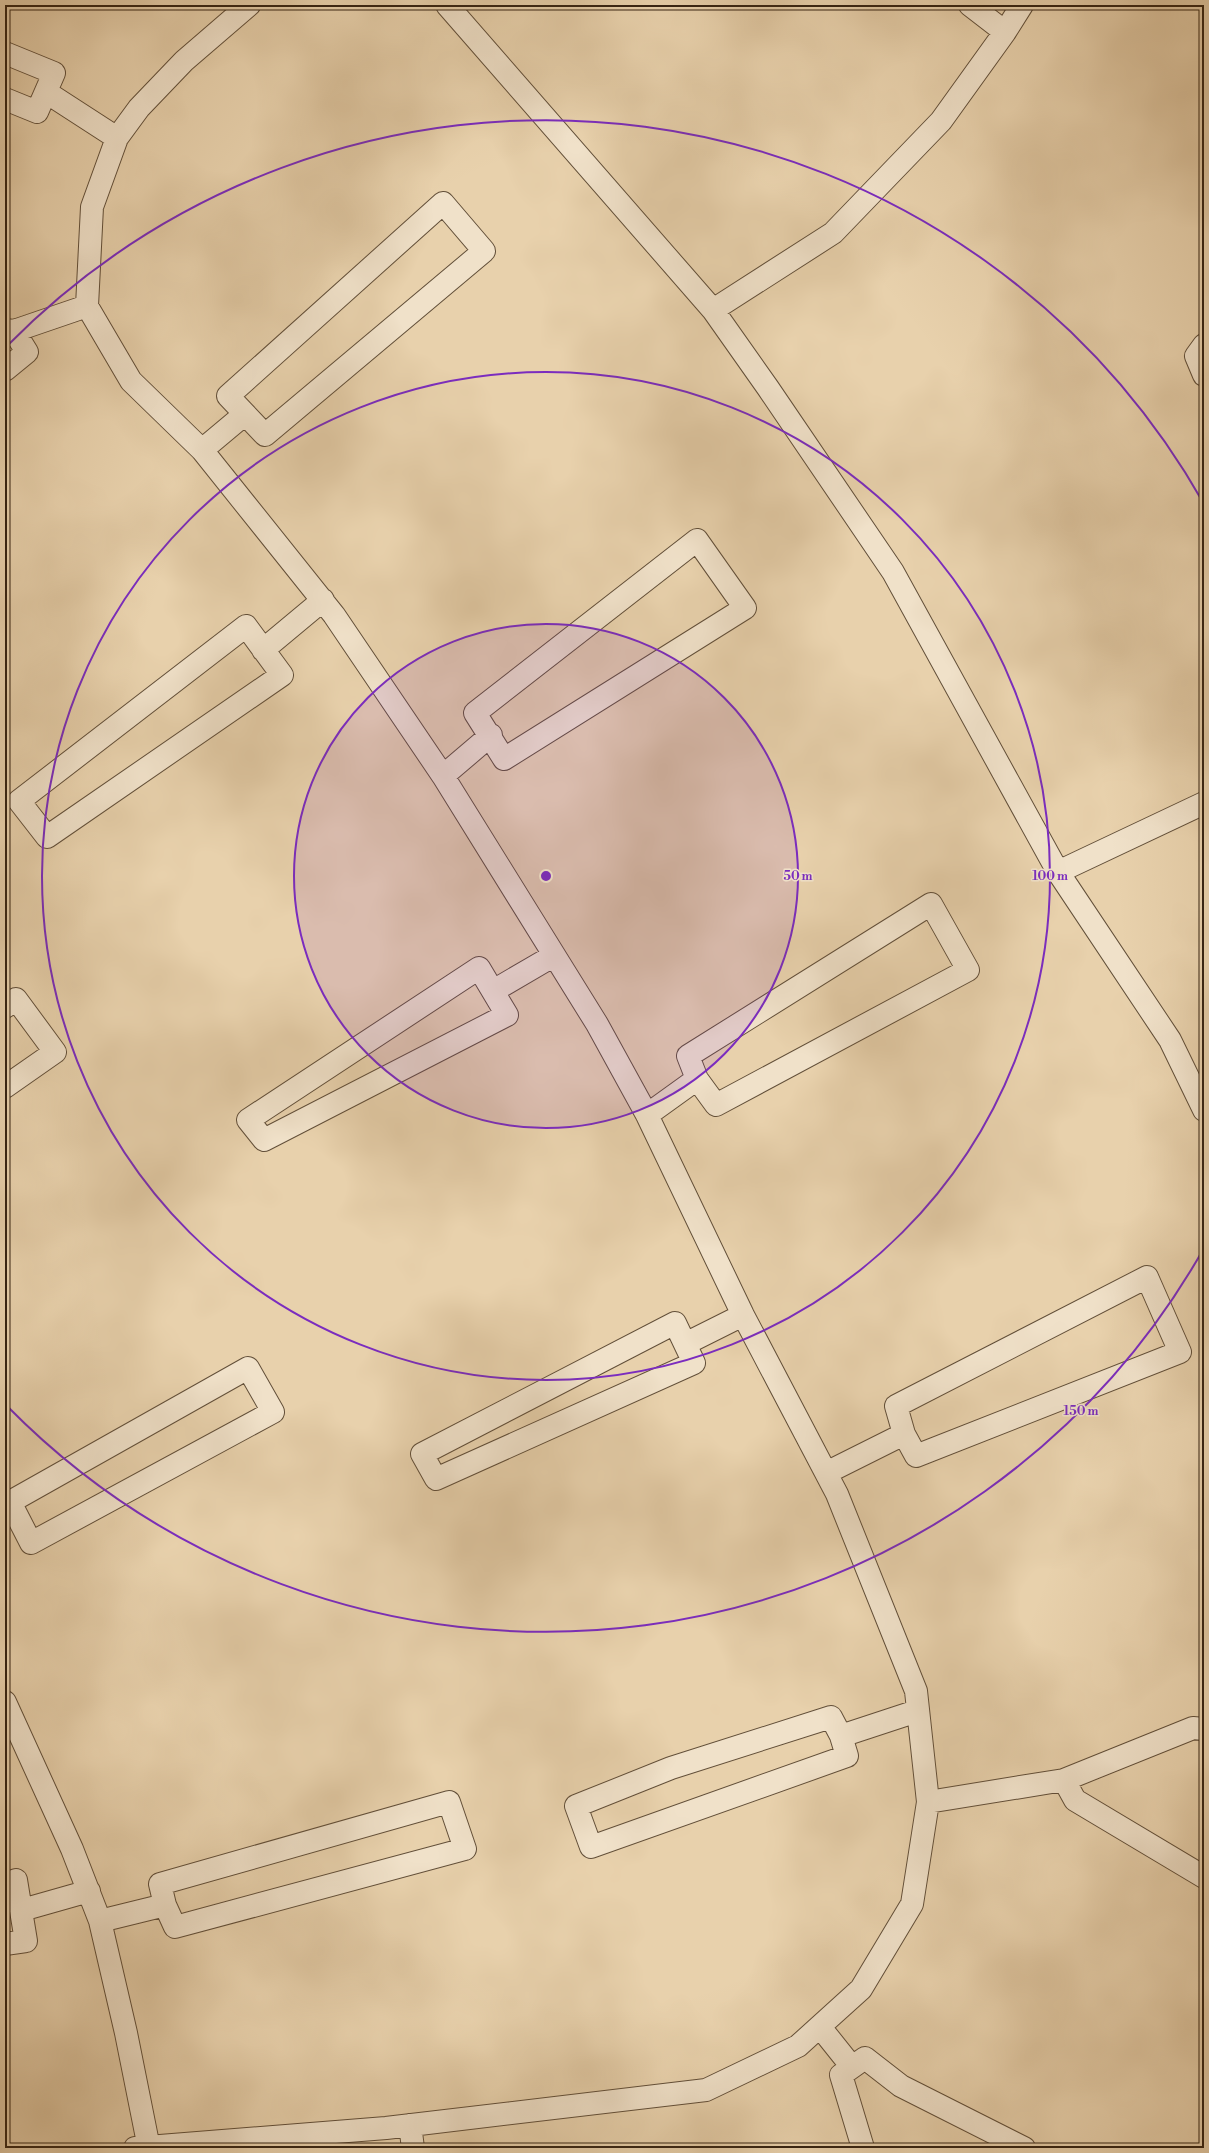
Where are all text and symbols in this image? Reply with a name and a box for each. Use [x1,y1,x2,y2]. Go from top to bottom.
centre of rings [539,869,553,883]
text: 50 m [783,869,813,884]
text: 100 m [1032,869,1068,884]
text: 150 m [1064,1404,1098,1419]

